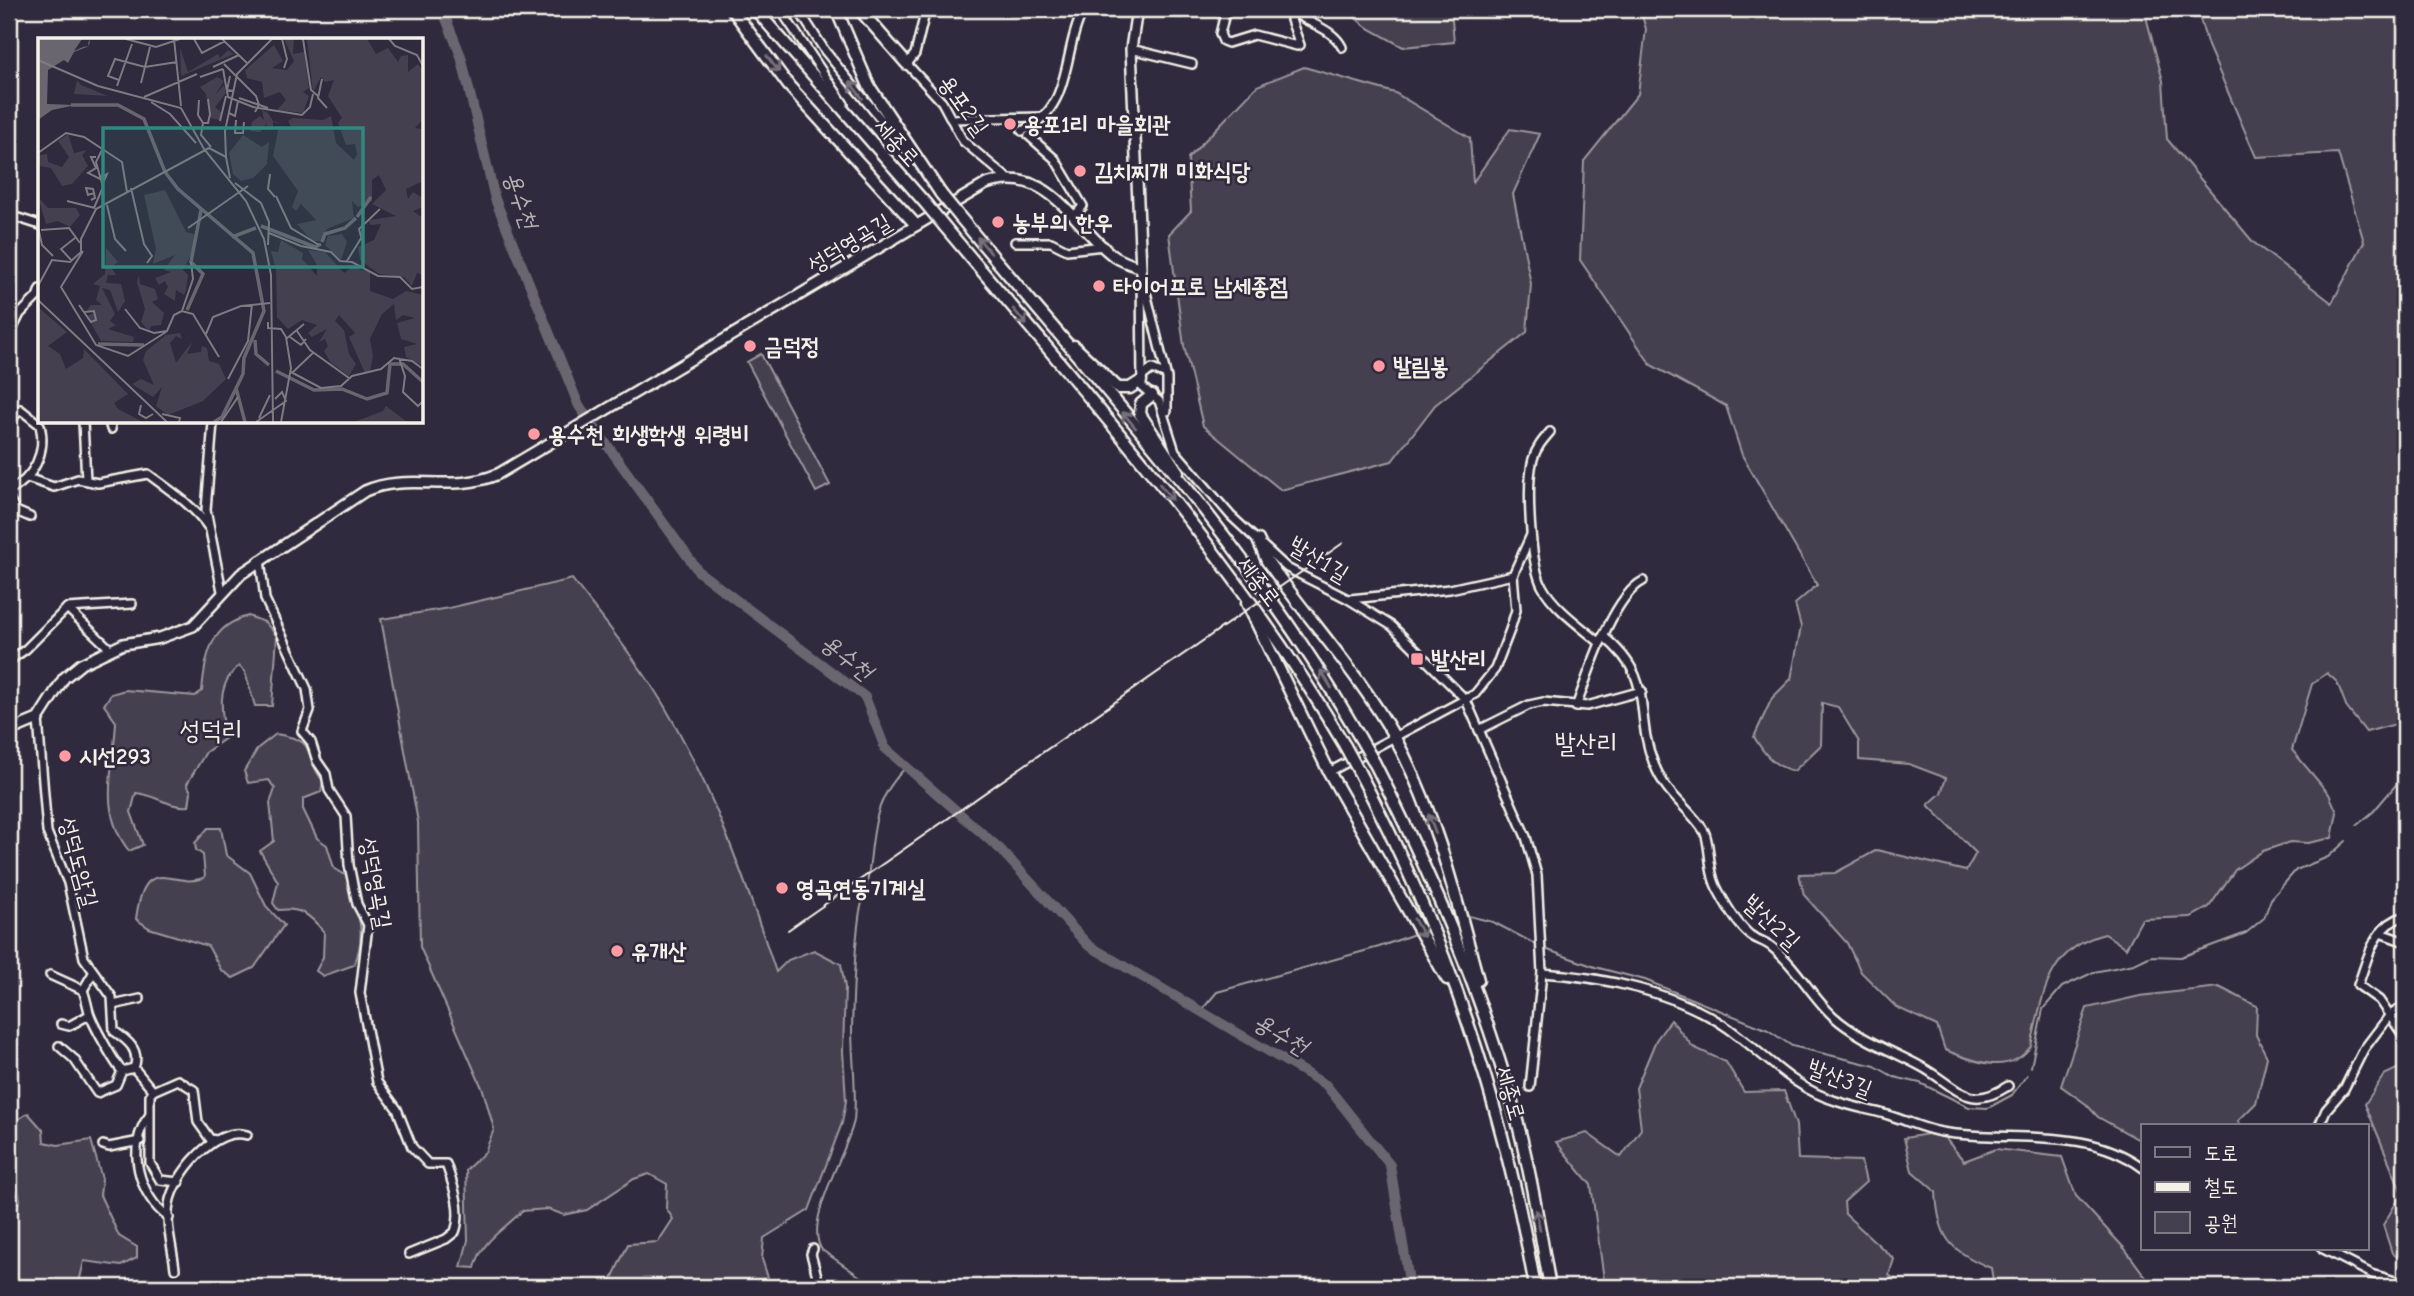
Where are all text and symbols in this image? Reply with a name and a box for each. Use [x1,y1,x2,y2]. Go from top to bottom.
inset map [38,38,424,424]
one-way arrow [765,54,780,72]
street label: 용포2길 [933,70,994,141]
one-way arrow [848,81,863,100]
place label: 용포1리 마을회관 [1024,111,1171,138]
street label: 세종로 [868,113,925,172]
marker: 용포1리 마을회관 [1002,116,1018,132]
place label: 김치찌개 미화식당 [1094,158,1251,185]
marker: 김치찌개 미화식당 [1072,163,1088,179]
water label: 용수천 [498,168,545,234]
street label: 성덕영곡길 [803,208,896,279]
place label: 농부의 한우 [1012,209,1113,236]
marker: 농부의 한우 [990,214,1006,230]
one-way arrow [976,236,992,254]
place label: 타이어프로 남세종점 [1113,273,1288,300]
marker: 타이어프로 남세종점 [1091,278,1107,294]
one-way arrow [1013,307,1028,325]
place label: 금덕정 [764,333,820,360]
marker: 금덕정 [742,338,758,354]
place label: 발림봉 [1393,353,1449,380]
marker: 발림봉 [1371,358,1387,374]
one-way arrow [1121,412,1137,430]
place label: 용수천 희생학생 위령비 [548,421,749,448]
marker: 용수천 희생학생 위령비 [526,426,542,442]
one-way arrow [1158,482,1174,500]
street label: 발산1길 [1284,531,1353,588]
street label: 세종로 [1231,551,1286,612]
water label: 용수천 [816,628,881,688]
place label: 발산리 [1431,646,1487,673]
marker: 발산리 [1409,651,1425,667]
one-way arrow [1318,669,1332,689]
district label: 성덕리 [180,716,242,746]
district label: 발산리 [1555,729,1617,759]
place label: 시선293 [79,743,151,770]
marker: 시선293 [57,748,73,764]
street label: 성덕도암길 [54,814,104,910]
one-way arrow [1424,814,1437,836]
street label: 성덕영곡길 [354,835,397,931]
place label: 영곡연동기계실 [796,875,926,902]
marker: 영곡연동기계실 [774,880,790,896]
street label: 발산2길 [1738,889,1806,955]
one-way arrow [1413,917,1426,938]
place label: 유개산 [631,938,687,965]
marker: 유개산 [609,943,625,959]
water label: 용수천 [1249,1007,1315,1062]
street label: 발산3길 [1804,1054,1876,1103]
street label: 세종로 [1490,1063,1531,1124]
legend [2141,1124,2368,1250]
text: 도로 [2204,1141,2238,1165]
text: 철도 [2204,1175,2238,1199]
one-way arrow [1531,1209,1544,1232]
text: 공원 [2204,1211,2238,1235]

